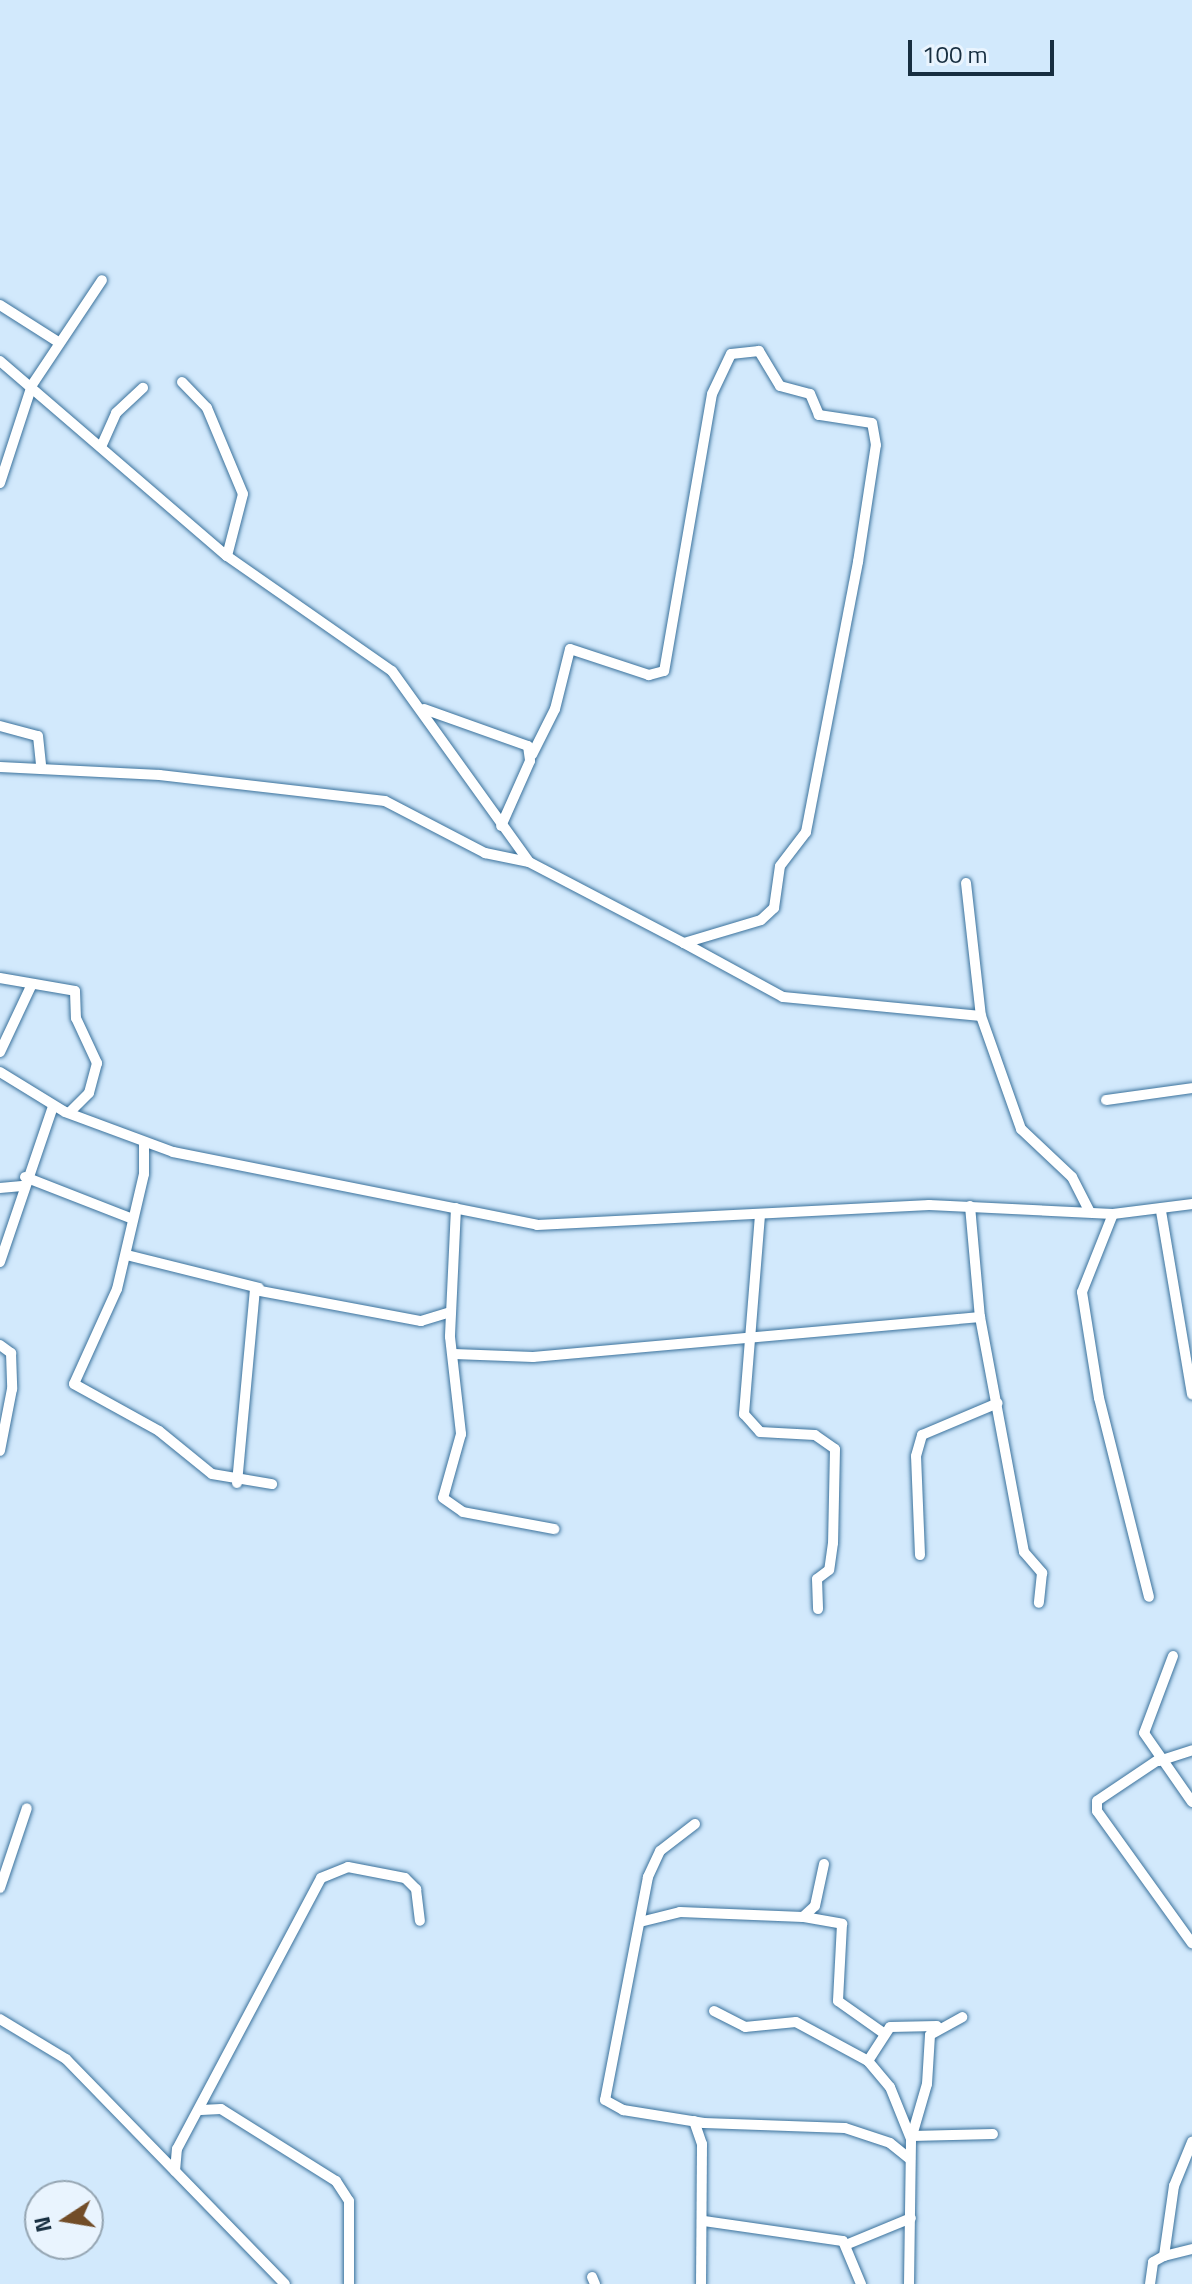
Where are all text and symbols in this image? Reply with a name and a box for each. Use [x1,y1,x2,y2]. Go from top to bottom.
scale bar [912,24,1058,74]
text: 100 m [922,36,988,72]
north arrow [24,2180,104,2260]
text: N [24,2214,61,2236]

